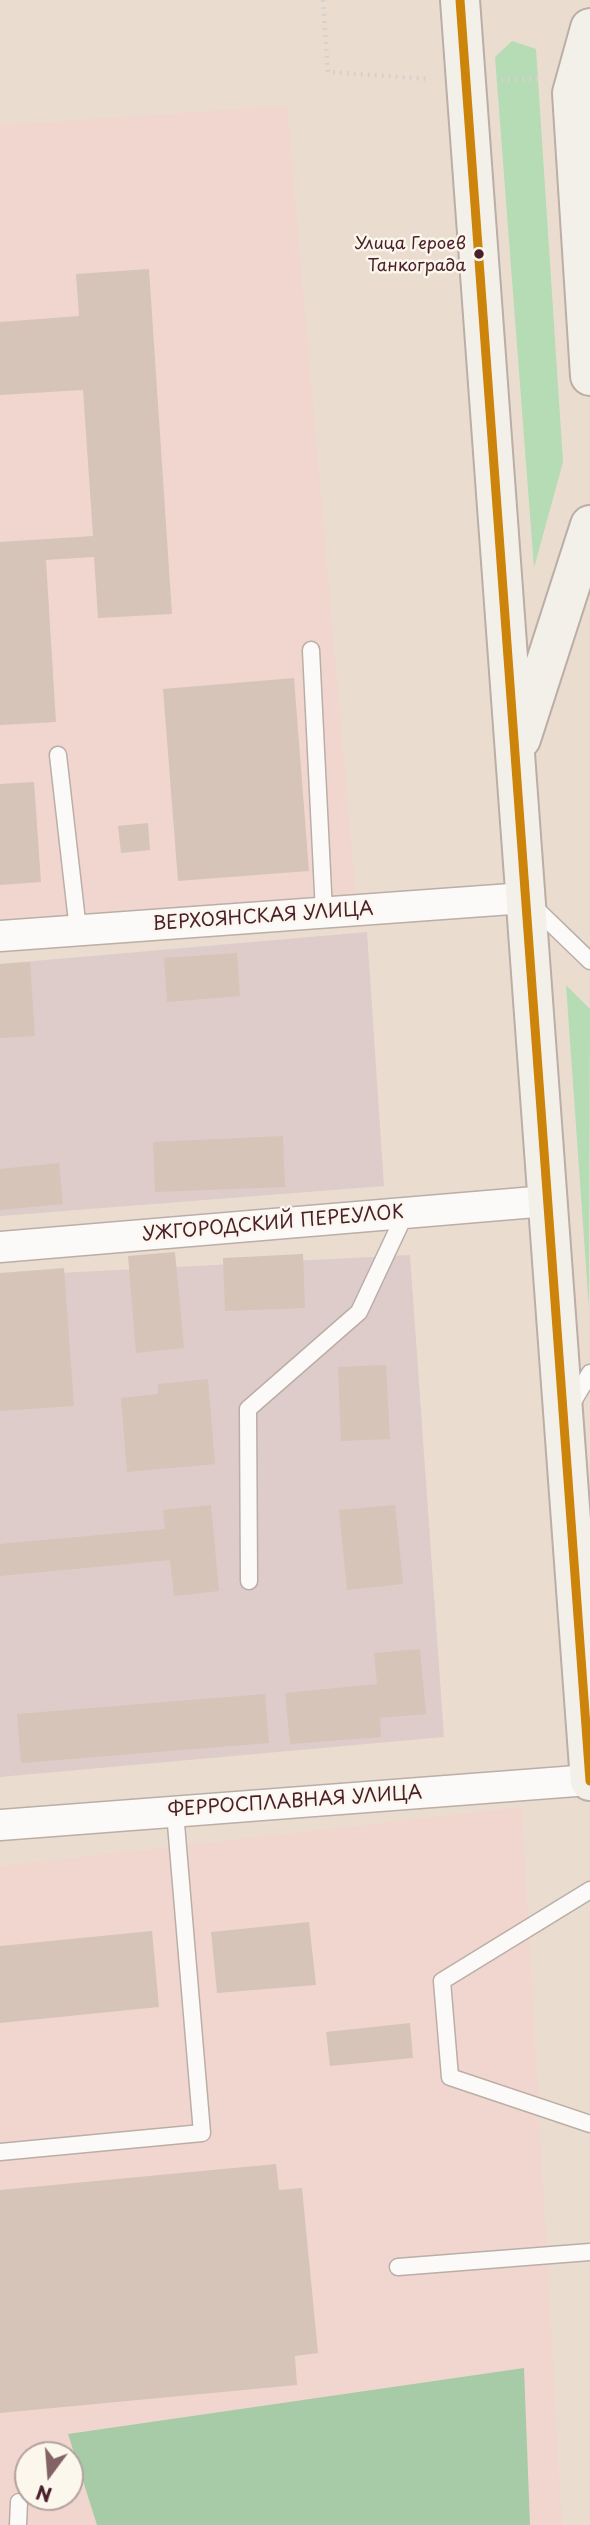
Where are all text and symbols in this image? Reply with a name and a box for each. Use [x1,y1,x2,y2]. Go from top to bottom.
place label: Улица Героев Танкограда [355,234,466,274]
marker: Улица Героев Танкограда [472,247,486,261]
street label: ВЕРХОЯНСКАЯ УЛИЦА [152,898,374,936]
street label: УЖГОРОДСКИЙ ПЕРЕУЛОК [141,1201,405,1247]
street label: ФЕРРОСПЛАВНАЯ УЛИЦА [167,1782,423,1822]
north arrow [14,2441,84,2511]
text: N [33,2479,55,2510]

